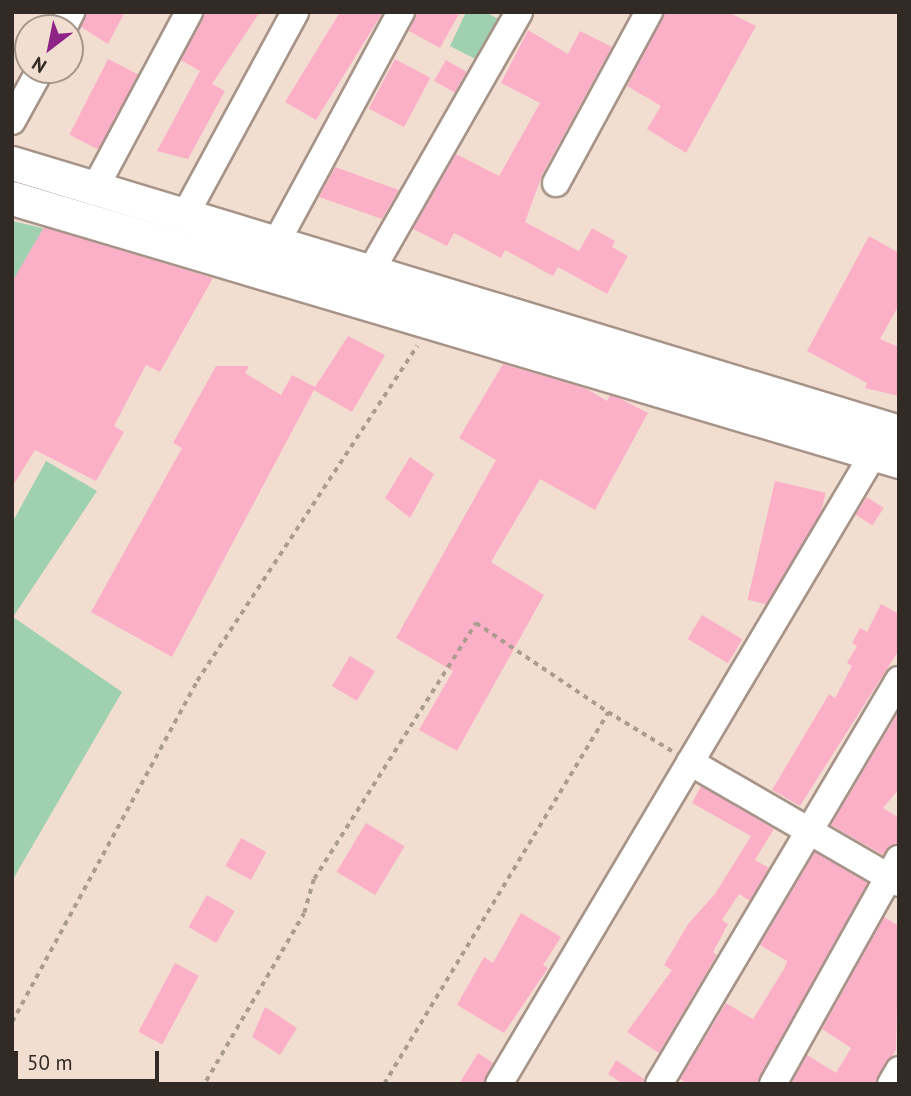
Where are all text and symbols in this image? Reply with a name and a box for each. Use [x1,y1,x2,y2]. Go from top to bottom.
north arrow [14,14,84,84]
text: N [27,52,51,79]
scale bar [18,1036,163,1080]
text: 50 m [27,1049,73,1076]

